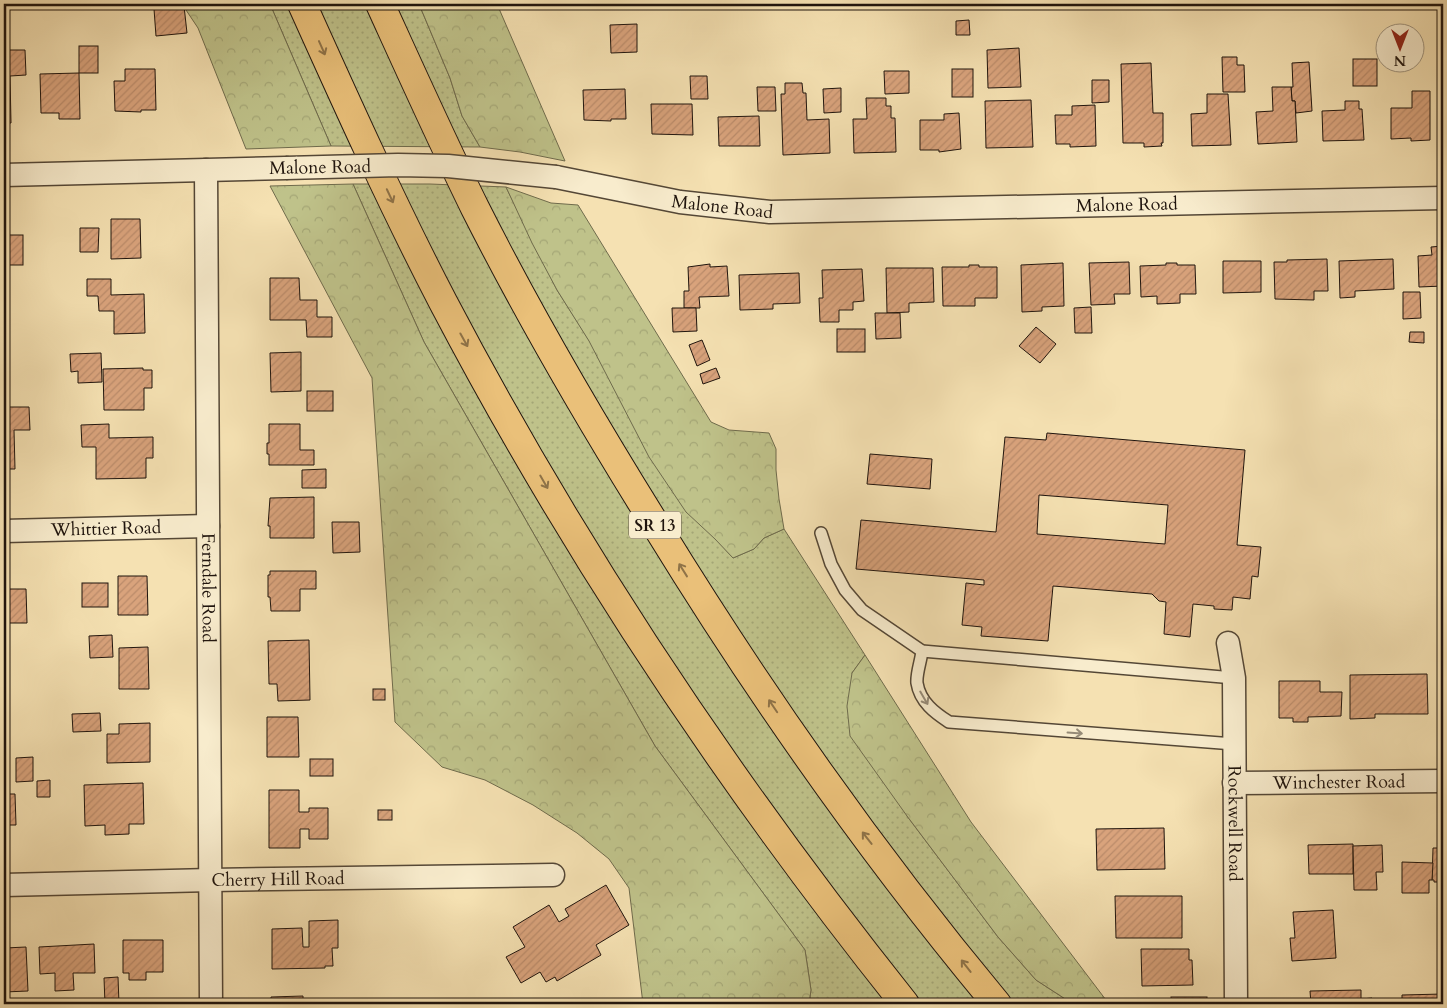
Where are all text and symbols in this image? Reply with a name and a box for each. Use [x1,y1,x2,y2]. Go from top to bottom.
north arrow [1374,22,1424,72]
one-way arrow [318,40,327,55]
text: N [1394,51,1406,70]
street label: Malone Road [269,154,372,181]
one-way arrow [386,188,396,203]
street label: Malone Road [670,189,775,225]
street label: Malone Road [1076,192,1179,219]
one-way arrow [460,332,470,347]
one-way arrow [540,474,550,488]
road number: SR 13 [629,512,681,538]
street label: Whittier Road [49,515,162,543]
street label: Ferndale Road [195,533,221,643]
one-way arrow [678,563,688,577]
one-way arrow [919,690,929,705]
one-way arrow [768,699,778,713]
one-way arrow [1067,728,1083,737]
street label: Rockwell Road [1222,765,1247,882]
street label: Winchester Road [1272,769,1406,796]
one-way arrow [862,831,872,845]
street label: Cherry Hill Road [211,866,345,893]
one-way arrow [961,960,972,973]

